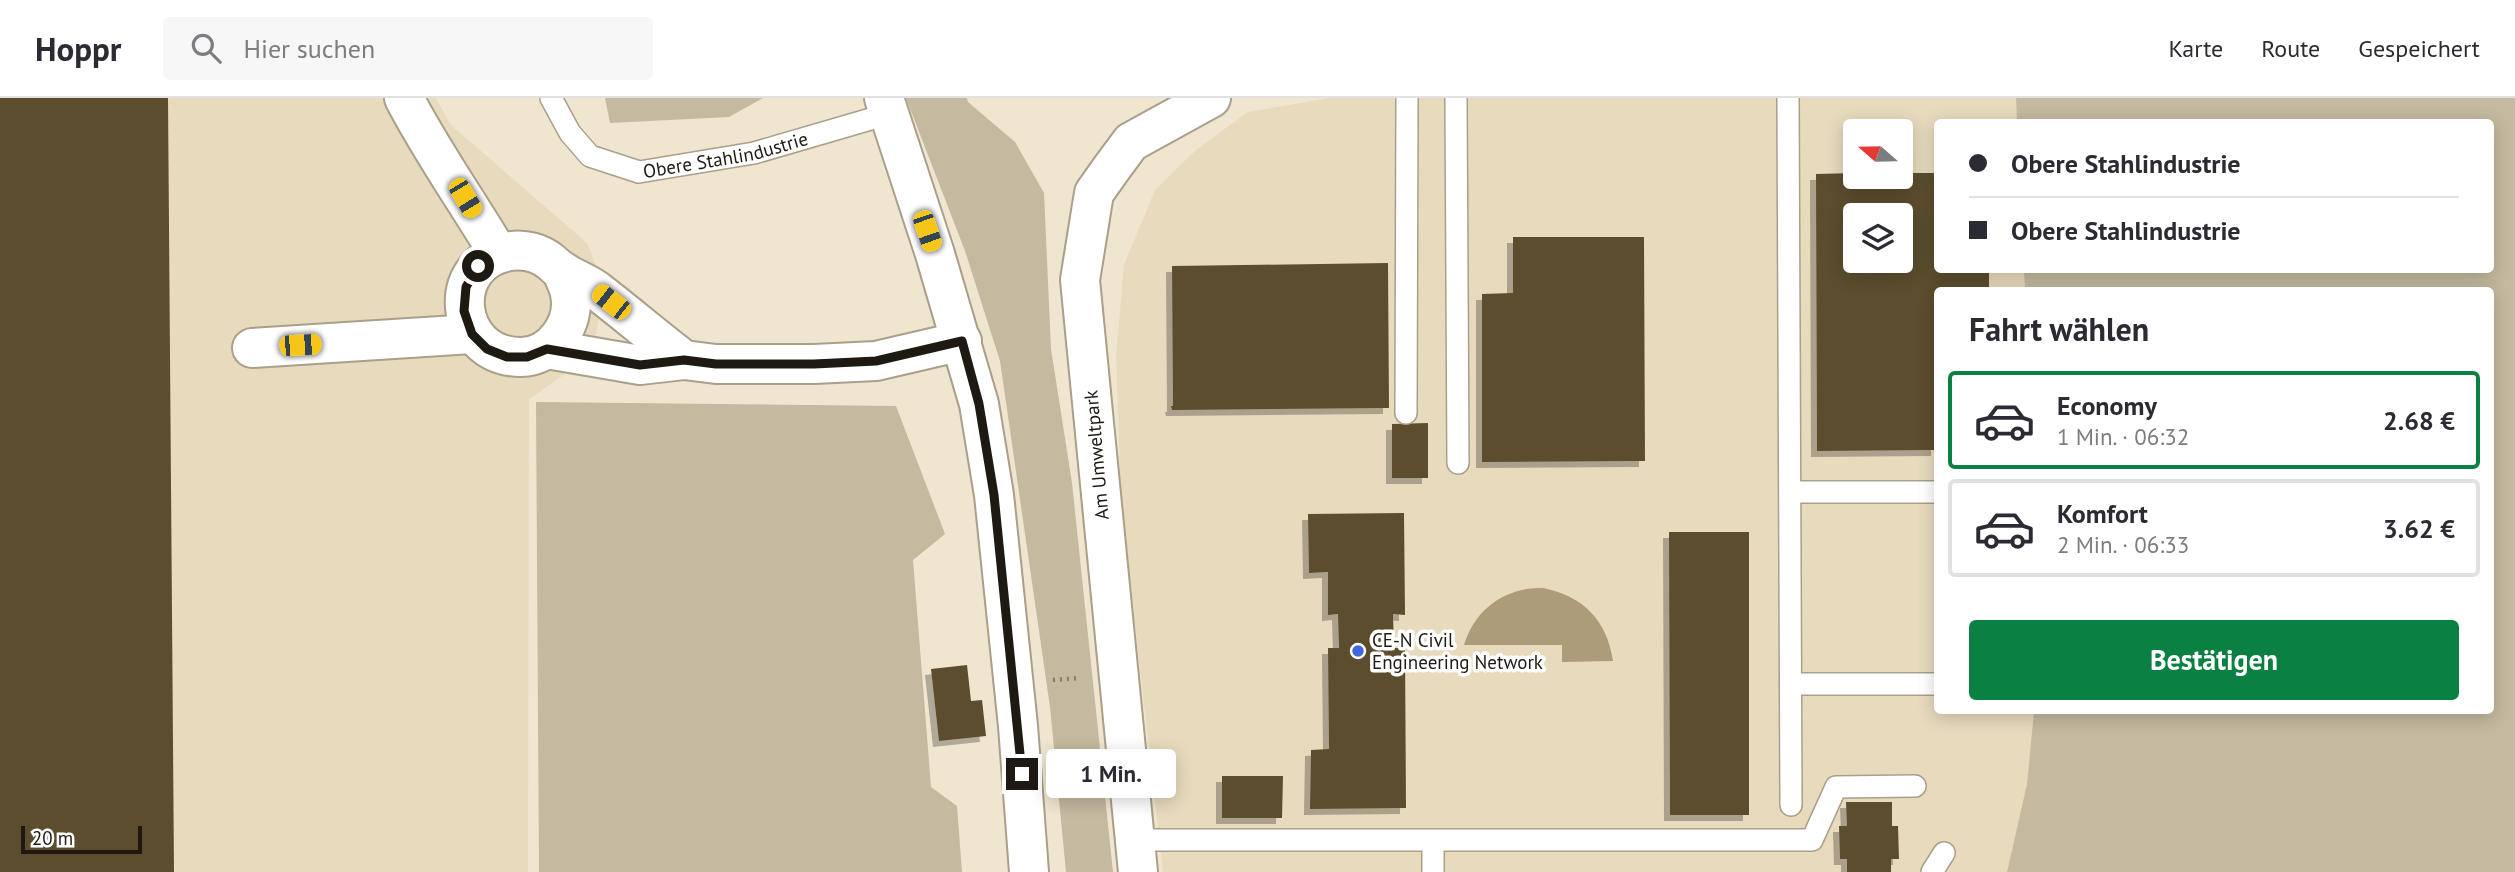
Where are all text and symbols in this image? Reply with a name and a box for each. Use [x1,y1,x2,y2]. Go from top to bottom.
search box [163,17,653,80]
text: Hoppr [35,27,121,70]
icon: search [187,29,225,67]
text: Hier suchen [243,32,375,65]
text: Karte [2168,33,2223,64]
text: Route [2261,33,2320,64]
text: Gespeichert [2358,33,2480,64]
north arrow [1843,119,1913,189]
map controls [1843,119,1913,273]
street label: Obere Stahlindustrie [641,126,811,183]
text: Obere Stahlindustrie [2011,147,2241,180]
car [446,175,485,221]
button: layers [1843,203,1913,273]
car [911,208,944,254]
text: Obere Stahlindustrie [2011,214,2241,247]
route start [462,250,494,282]
car [588,281,635,323]
text: Fahrt wählen [1969,308,2149,350]
car [279,333,322,357]
street label: Am Umweltpark [1078,389,1114,521]
icon: car [1973,389,2036,452]
text: Economy [2057,389,2157,422]
text: 2.68 € [2383,404,2455,437]
text: 1 Min. · 06:32 [2057,422,2189,451]
icon: car [1973,497,2036,560]
text: Komfort [2057,497,2148,530]
text: 3.62 € [2383,512,2455,545]
text: 2 Min. · 06:33 [2057,530,2189,559]
button: Bestätigen [1969,620,2459,700]
place label: CE-N Civil Engineering Network [1372,628,1543,674]
marker: CE-N Civil Engineering Network [1350,643,1366,659]
callout: 1 Min. [1046,750,1176,798]
route end [1006,758,1038,790]
text: 1 Min. [1080,759,1142,788]
scale bar [21,823,142,855]
text: 20 m [32,826,73,850]

